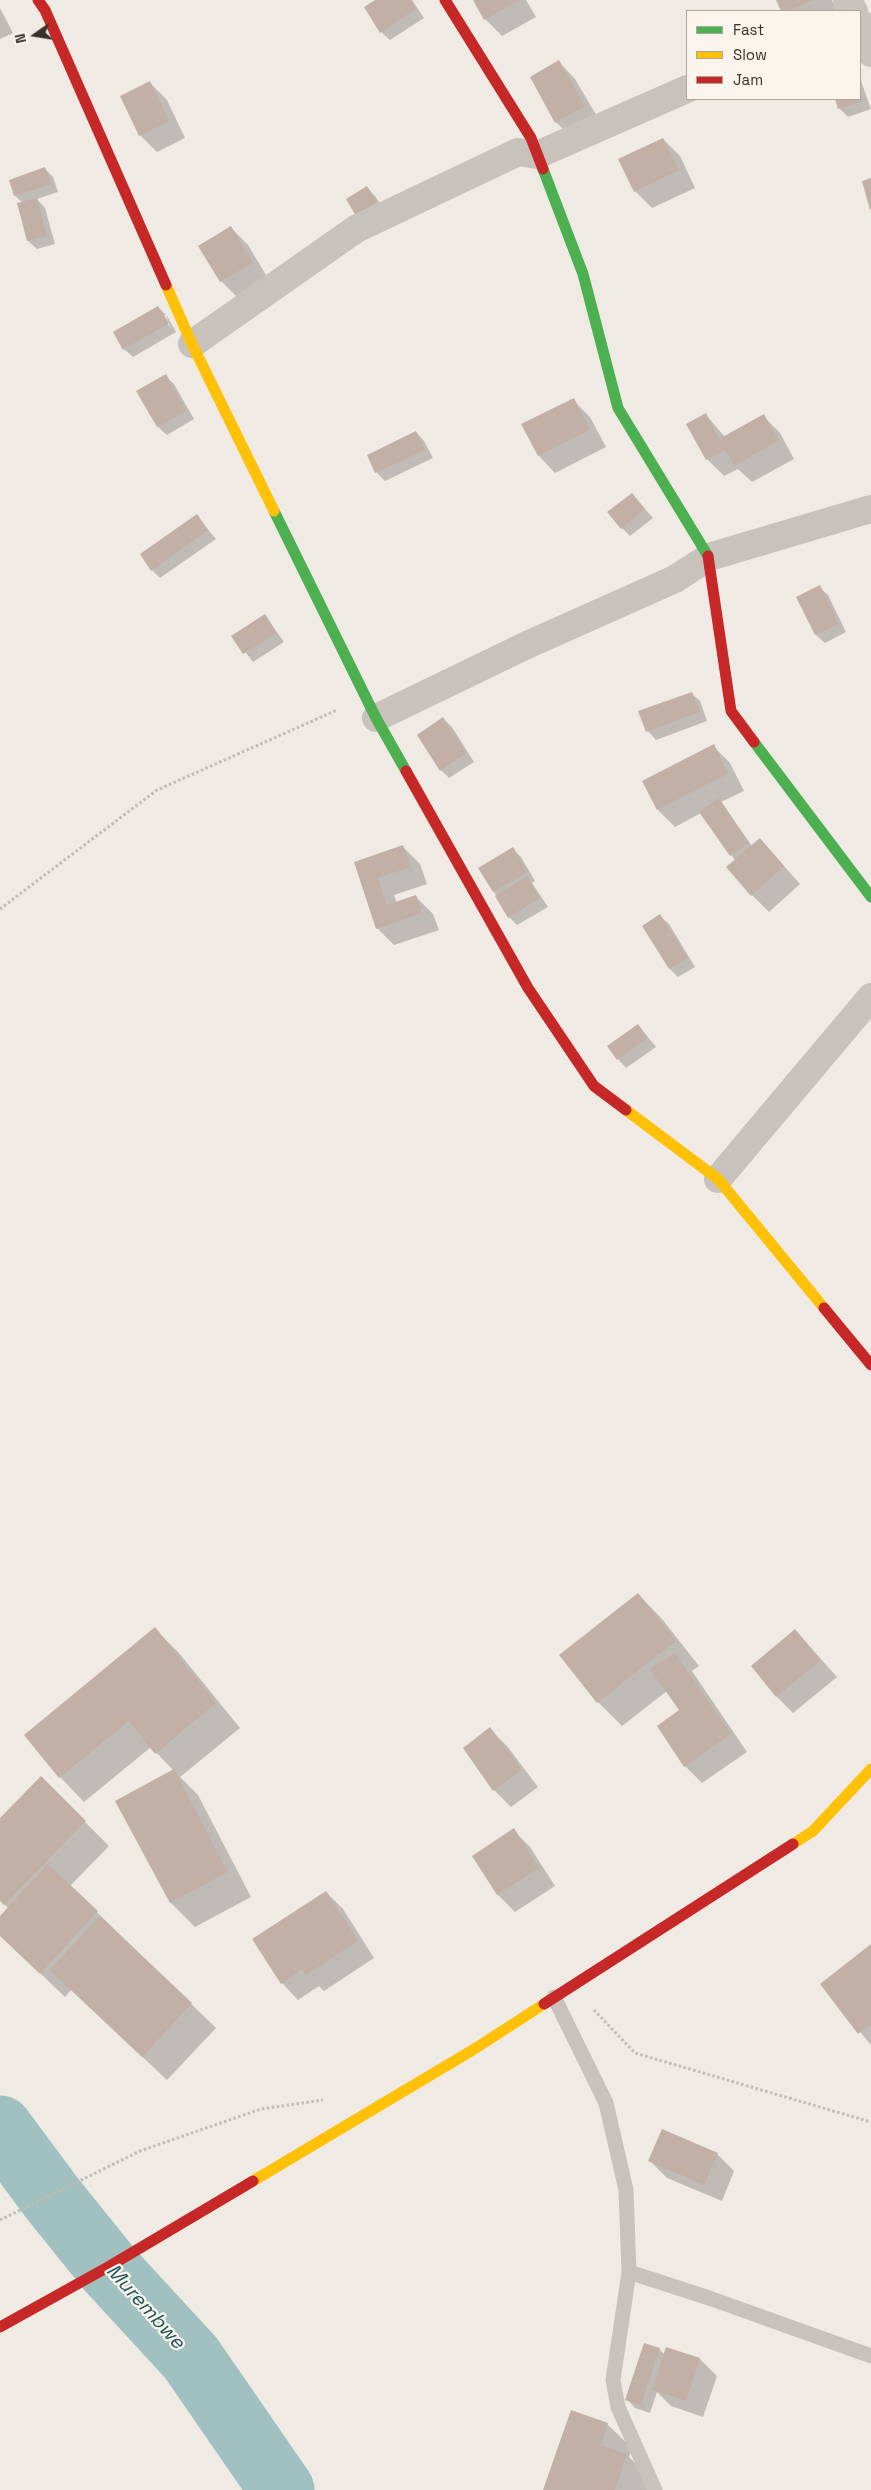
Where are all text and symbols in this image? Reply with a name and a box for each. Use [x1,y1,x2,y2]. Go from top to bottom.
north arrow [10,10,60,60]
legend [686,10,861,100]
text: Fast [733,20,764,39]
text: N [11,32,30,45]
text: Slow [733,45,767,64]
text: Jam [733,70,763,89]
water label: Murembwe [101,2260,189,2354]

